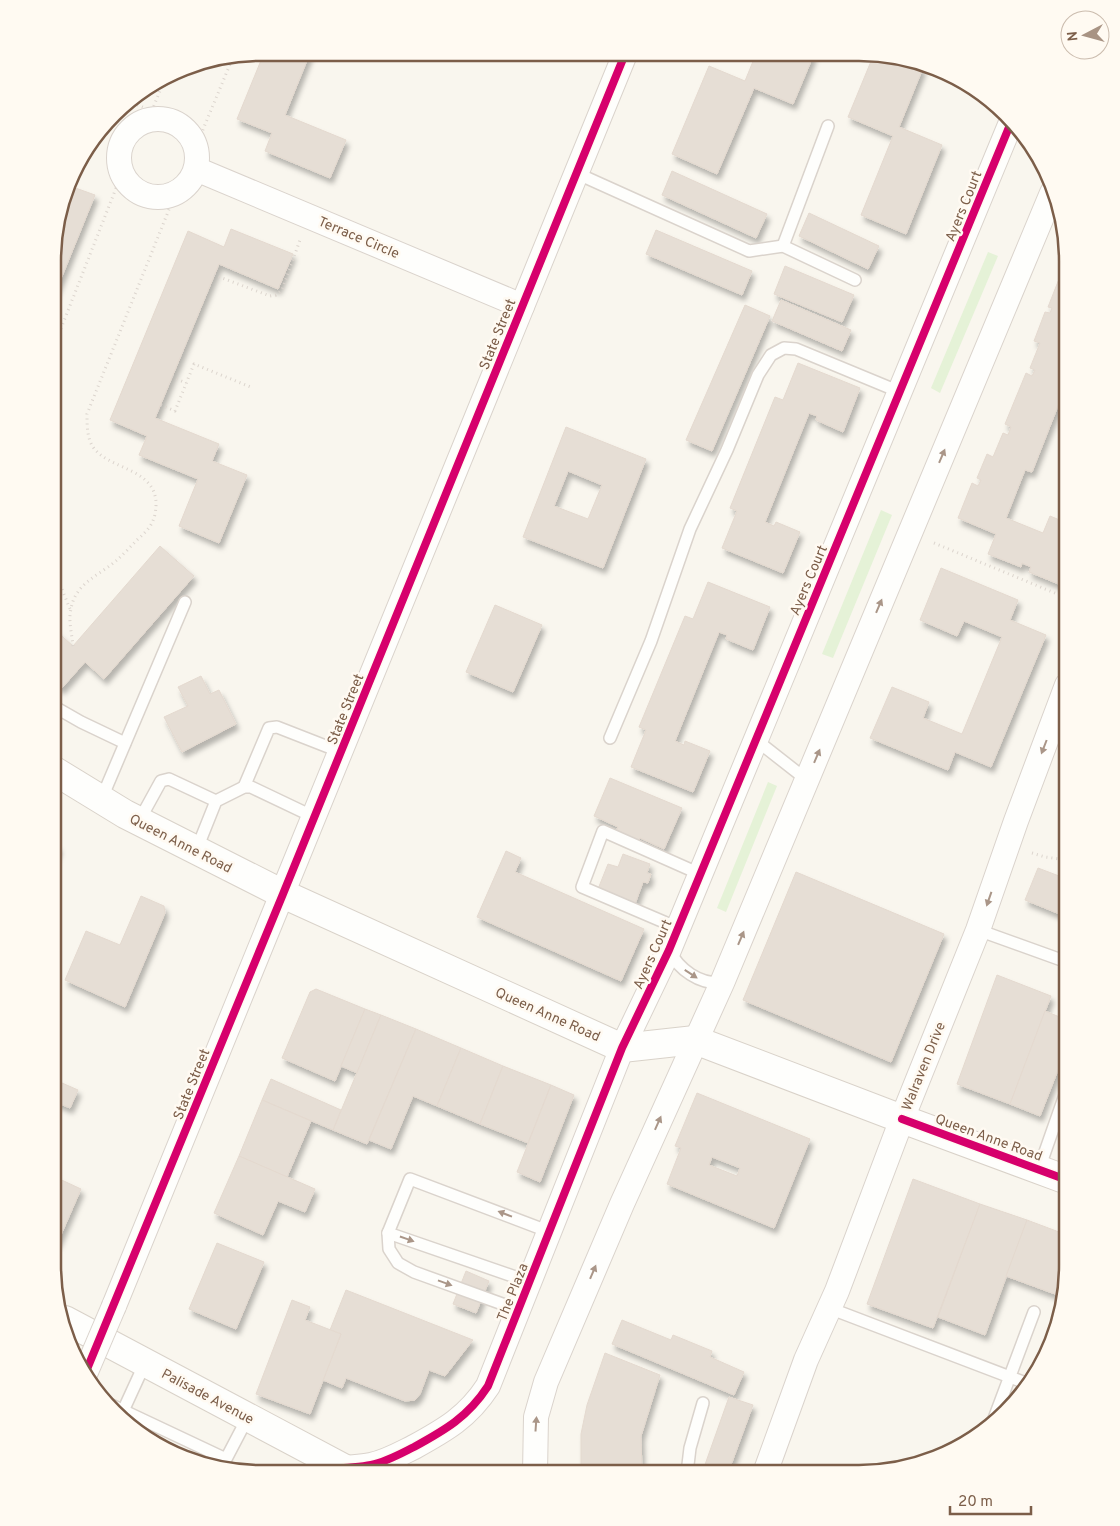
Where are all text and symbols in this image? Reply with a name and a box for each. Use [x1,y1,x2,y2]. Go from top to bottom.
north arrow [1060,10,1110,60]
text: N [1065,30,1083,42]
street label: Ayers Court [942,169,986,244]
street label: Terrace Circle [315,214,402,263]
street label: State Street [476,297,520,373]
one-way arrow [938,448,946,463]
street label: Ayers Court [787,543,832,618]
one-way arrow [876,599,884,613]
street label: State Street [324,672,368,748]
one-way arrow [1040,739,1047,754]
one-way arrow [813,748,821,763]
street label: Queen Anne Road [126,811,235,878]
one-way arrow [984,892,992,907]
street label: Ayers Court [630,917,676,992]
one-way arrow [737,931,745,945]
one-way arrow [684,969,698,978]
street label: Queen Anne Road [492,985,602,1046]
street label: Walraven Drive [899,1020,950,1113]
street label: State Street [170,1047,214,1123]
street label: Queen Anne Road [932,1111,1044,1166]
one-way arrow [655,1116,663,1130]
one-way arrow [497,1210,512,1217]
one-way arrow [400,1236,415,1244]
street label: The Plaza [494,1261,533,1324]
one-way arrow [590,1265,598,1279]
one-way arrow [438,1279,453,1287]
street label: Palisade Avenue [158,1366,256,1429]
one-way arrow [532,1416,540,1432]
scale bar [950,1484,1031,1516]
text: 20 m [958,1493,993,1512]

